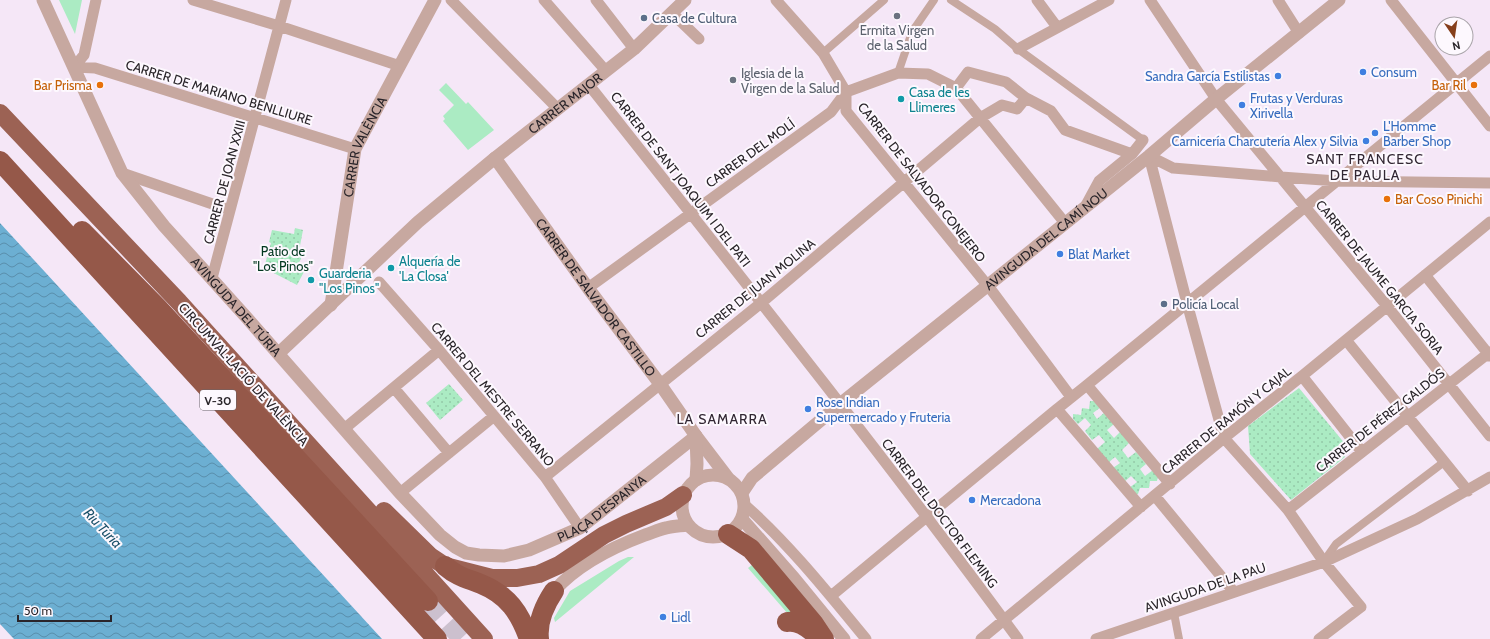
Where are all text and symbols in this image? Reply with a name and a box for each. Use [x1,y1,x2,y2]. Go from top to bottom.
place label: Casa de Cultura [652,10,737,26]
marker: Ermita Virgen de la Salud [892,11,902,21]
marker: Casa de Cultura [639,13,649,23]
north arrow [1434,16,1474,56]
place label: Ermita Virgen de la Salud [860,22,934,53]
text: N [1451,38,1462,53]
street label: CARRER DE MARIANO BENLLIURE [124,56,314,128]
place label: Consum [1371,64,1417,80]
place label: Iglesia de la Virgen de la Salud [741,65,840,96]
marker: Consum [1358,67,1368,77]
place label: Sandra García Estilistas [1145,68,1271,84]
street label: CARRER MAJOR [525,69,605,137]
marker: Sandra García Estilistas [1273,71,1283,81]
marker: Iglesia de la Virgen de la Salud [728,75,738,85]
place label: Bar Prisma [34,77,93,93]
place label: Bar Ril [1431,77,1466,93]
marker: Bar Prisma [95,80,105,90]
marker: Bar Ril [1469,80,1479,90]
place label: Casa de les Llimeres [909,84,970,115]
street label: CARRER DE SANT JOAQUIM I DEL PATI [608,88,754,270]
place label: Frutas y Verduras Xirivella [1250,90,1344,121]
street label: CARRER VALÈNCIA [340,93,390,198]
marker: Casa de les Llimeres [896,94,906,104]
street label: CARRER DE SALVADOR CONEJERO [855,99,989,265]
marker: Frutas y Verduras Xirivella [1237,100,1247,110]
street label: CARRER DEL MOLÍ [702,115,798,191]
street label: CARRER DE JOAN XXIII [200,118,248,246]
place label: L'Homme Barber Shop [1383,118,1451,149]
marker: L'Homme Barber Shop [1370,128,1380,138]
place label: Carnicería Charcutería Alex y Silvia [1171,133,1359,149]
marker: Carnicería Charcutería Alex y Silvia [1361,136,1371,146]
district label: SANT FRANCESC DE PAULA [1306,150,1424,184]
street label: AVINGUDA DEL CAMÍ NOU [981,184,1111,293]
place label: Bar Coso Pinichi [1395,191,1482,207]
marker: Bar Coso Pinichi [1382,194,1392,204]
street label: CARRER DE JAUME GARCIA SORIA [1313,197,1447,357]
street label: CARRER DE SALVADOR CASTILLO [533,215,659,379]
street label: CARRER DE JUAN MOLINA [692,235,818,341]
park label: Patio de "Los Pinos" [253,243,313,274]
place label: Blat Market [1068,246,1130,262]
marker: Blat Market [1055,249,1065,259]
street label: AVINGUDA DEL TÚRIA [188,253,285,360]
place label: Alquería de 'La Closa' [399,253,461,284]
marker: Alquería de 'La Closa' [386,263,396,273]
place label: Guarderia "Los Pinos" [319,265,379,296]
marker: Guarderia "Los Pinos" [306,275,316,285]
place label: Policía Local [1172,296,1239,312]
street label: CIRCUMVAL·LACIÓ DE VALÈNCIA [176,299,313,449]
marker: Policía Local [1159,299,1169,309]
street label: CARRER DEL MESTRE SERRANO [428,319,558,469]
street label: CARRER DE RAMÓN Y CAJAL [1158,363,1294,477]
street label: CARRER DE PÉREZ GALDÓS [1312,364,1448,475]
road number: V-30 [200,390,236,410]
place label: Rose Indian Supermercado y Fruteria [816,394,951,425]
marker: Rose Indian Supermercado y Fruteria [803,404,813,414]
district label: LA SAMARRA [676,410,768,428]
street label: CARRER DEL DOCTOR FLEMING [879,435,1002,591]
street label: PLAÇA D'ESPANYA [555,471,649,545]
place label: Mercadona [980,492,1042,508]
marker: Mercadona [967,495,977,505]
water label: Riu Túria [80,504,126,552]
street label: AVINGUDA DE LA PAU [1142,559,1268,615]
scale bar [18,597,111,623]
text: 50 m [24,603,52,618]
place label: Lidl [671,609,691,625]
marker: Lidl [658,612,668,622]

